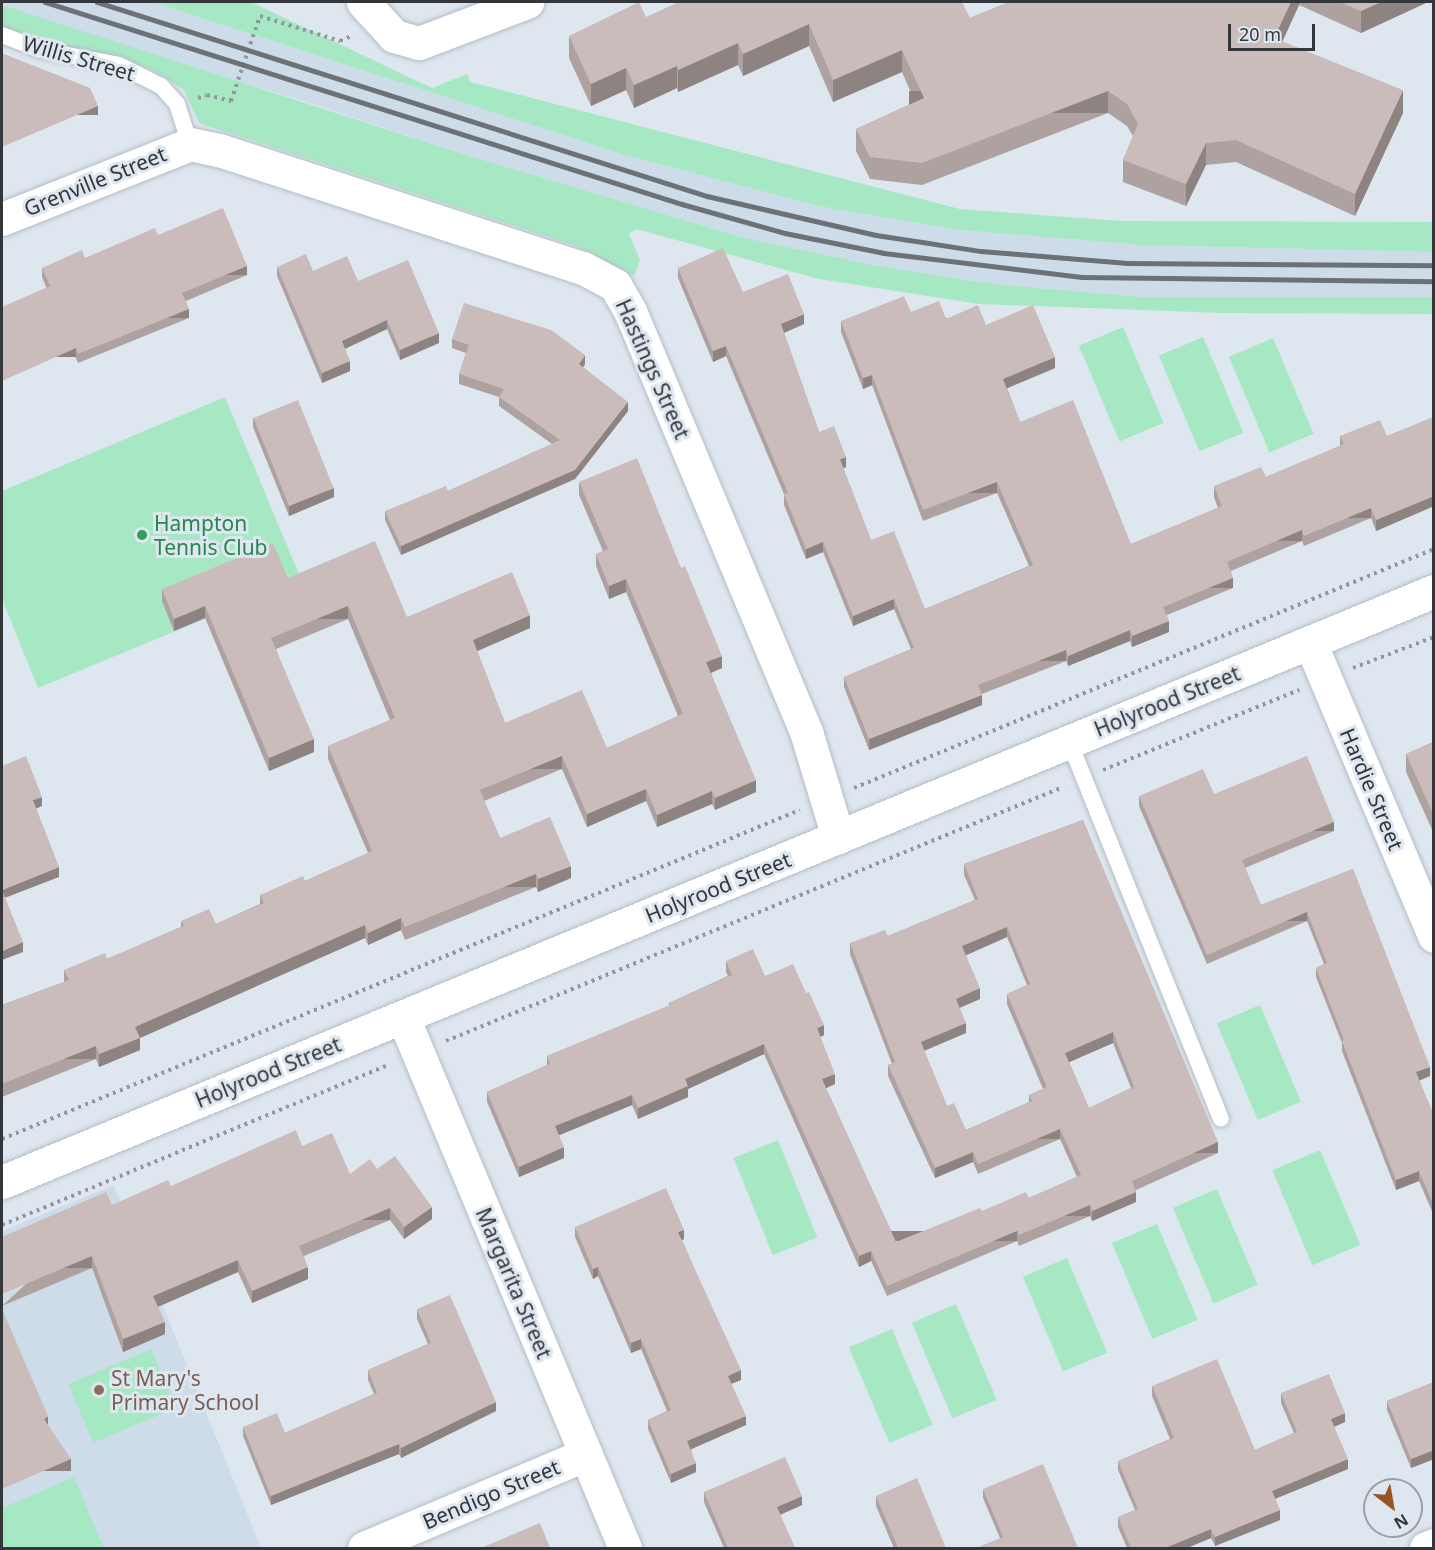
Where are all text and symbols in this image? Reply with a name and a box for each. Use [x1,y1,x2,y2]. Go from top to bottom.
scale bar [1231,12,1318,50]
text: 20 m [1239,22,1281,46]
street label: Willis Street [20,30,138,86]
street label: Grenville Street [20,141,170,221]
street label: Hastings Street [611,295,695,443]
place label: Hampton Tennis Club [154,510,268,560]
marker: Hampton Tennis Club [135,528,149,542]
street label: Holyrood Street [1090,660,1244,742]
street label: Hardie Street [1335,724,1409,854]
street label: Holyrood Street [641,846,795,928]
street label: Holyrood Street [191,1031,345,1113]
street label: Margarita Street [471,1204,557,1362]
place label: St Mary's Primary School [111,1365,259,1415]
marker: St Mary's Primary School [92,1383,106,1397]
street label: Bendigo Street [419,1454,563,1534]
north arrow [1363,1478,1423,1538]
text: N [1390,1509,1412,1534]

